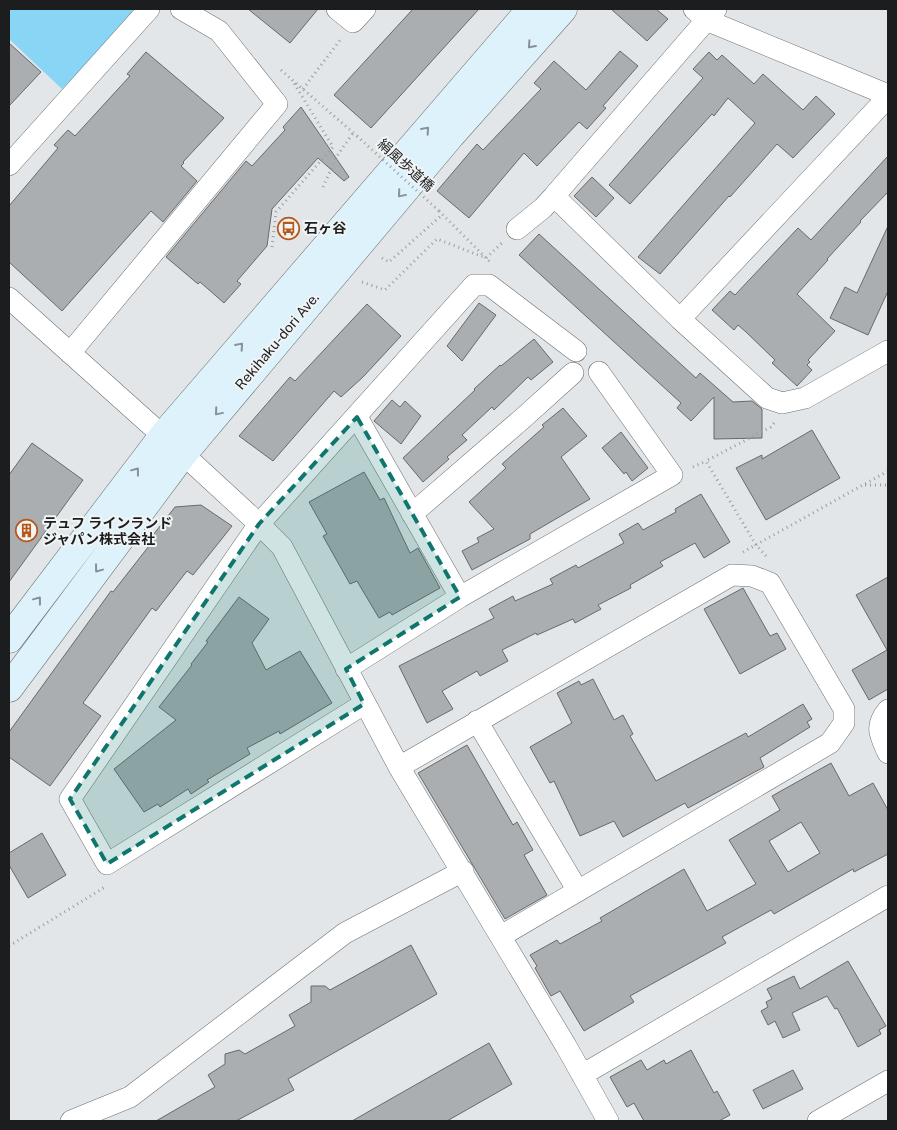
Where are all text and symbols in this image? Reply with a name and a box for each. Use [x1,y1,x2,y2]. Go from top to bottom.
one-way arrow [527,40,536,49]
one-way arrow [420,126,429,135]
street label: 絹風歩道橋 [375,136,437,194]
one-way arrow [398,188,406,197]
bus stop icon: 石ヶ谷 [276,216,300,240]
place label: 石ヶ谷 [304,220,347,236]
street label: Rekihaku-dori Ave. [232,289,322,393]
one-way arrow [235,343,243,352]
one-way arrow [214,407,223,416]
one-way arrow [130,467,139,477]
place label: テュフ ラインランド ジャパン株式会社 [43,515,172,547]
building icon: テュフ ラインランド ジャパン株式会社 [15,519,39,543]
one-way arrow [95,563,103,572]
one-way arrow [32,596,41,606]

